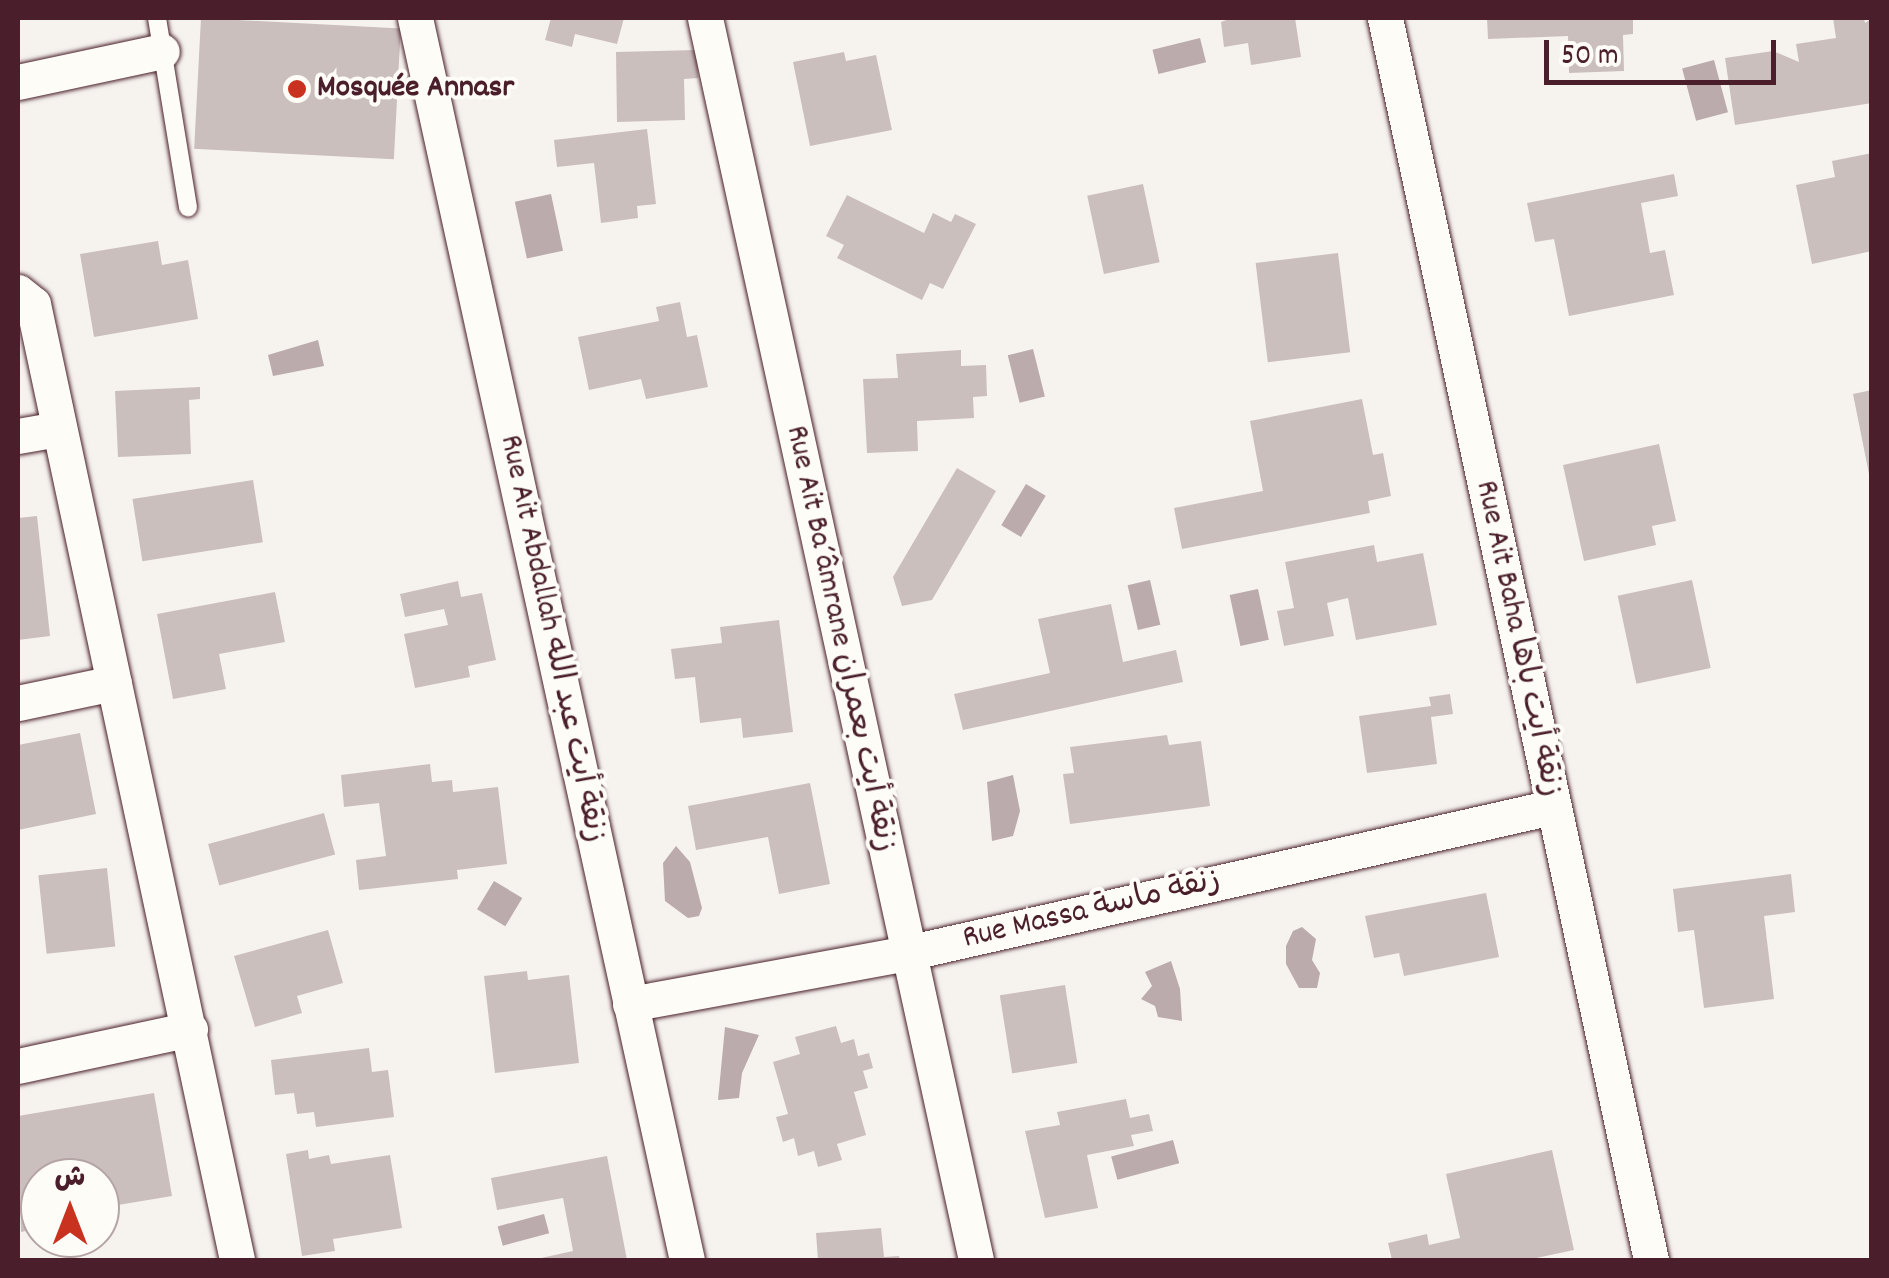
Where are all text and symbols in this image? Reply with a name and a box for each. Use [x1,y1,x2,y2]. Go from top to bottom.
scale bar [1549,20,1782,82]
text: 50 m [1561,36,1619,79]
place label: Mosquée Annasr [317,70,514,108]
marker: Mosquée Annasr [286,78,308,100]
street label: Rue Ait Ba´âmrane زنقة أيت بعمران [775,422,903,856]
street label: Rue Ait Abdallah زنقة أيت عبد الله [489,432,613,846]
street label: Rue Ait Baha زنقة أيت باها [1465,477,1569,801]
street label: Rue Massa زنقة ماسة [960,863,1224,959]
north arrow [20,1158,120,1258]
text: ش [55,1160,85,1200]

